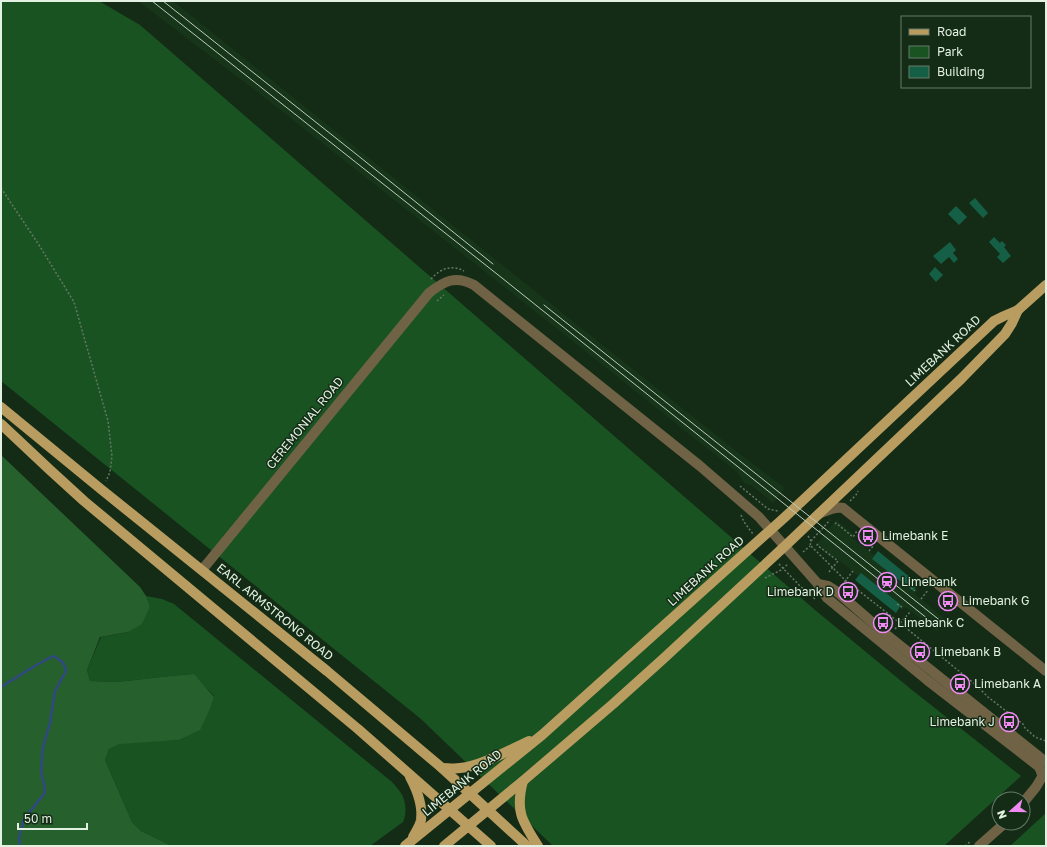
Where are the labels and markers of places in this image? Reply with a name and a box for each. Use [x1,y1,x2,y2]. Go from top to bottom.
bus stop icon: Limebank E [857,525,879,547]
place label: Limebank E [882,528,948,543]
station icon: Limebank [876,571,898,593]
place label: Limebank [901,574,957,589]
bus stop icon: Limebank D [837,581,859,603]
place label: Limebank D [767,584,834,599]
bus stop icon: Limebank G [937,590,959,612]
place label: Limebank G [962,593,1029,608]
bus stop icon: Limebank C [872,612,894,634]
place label: Limebank C [897,615,964,630]
bus stop icon: Limebank B [909,641,931,663]
place label: Limebank B [934,644,1001,659]
bus stop icon: Limebank A [949,673,971,695]
place label: Limebank A [974,676,1041,691]
bus stop icon: Limebank J [998,711,1020,733]
place label: Limebank J [929,714,995,729]

